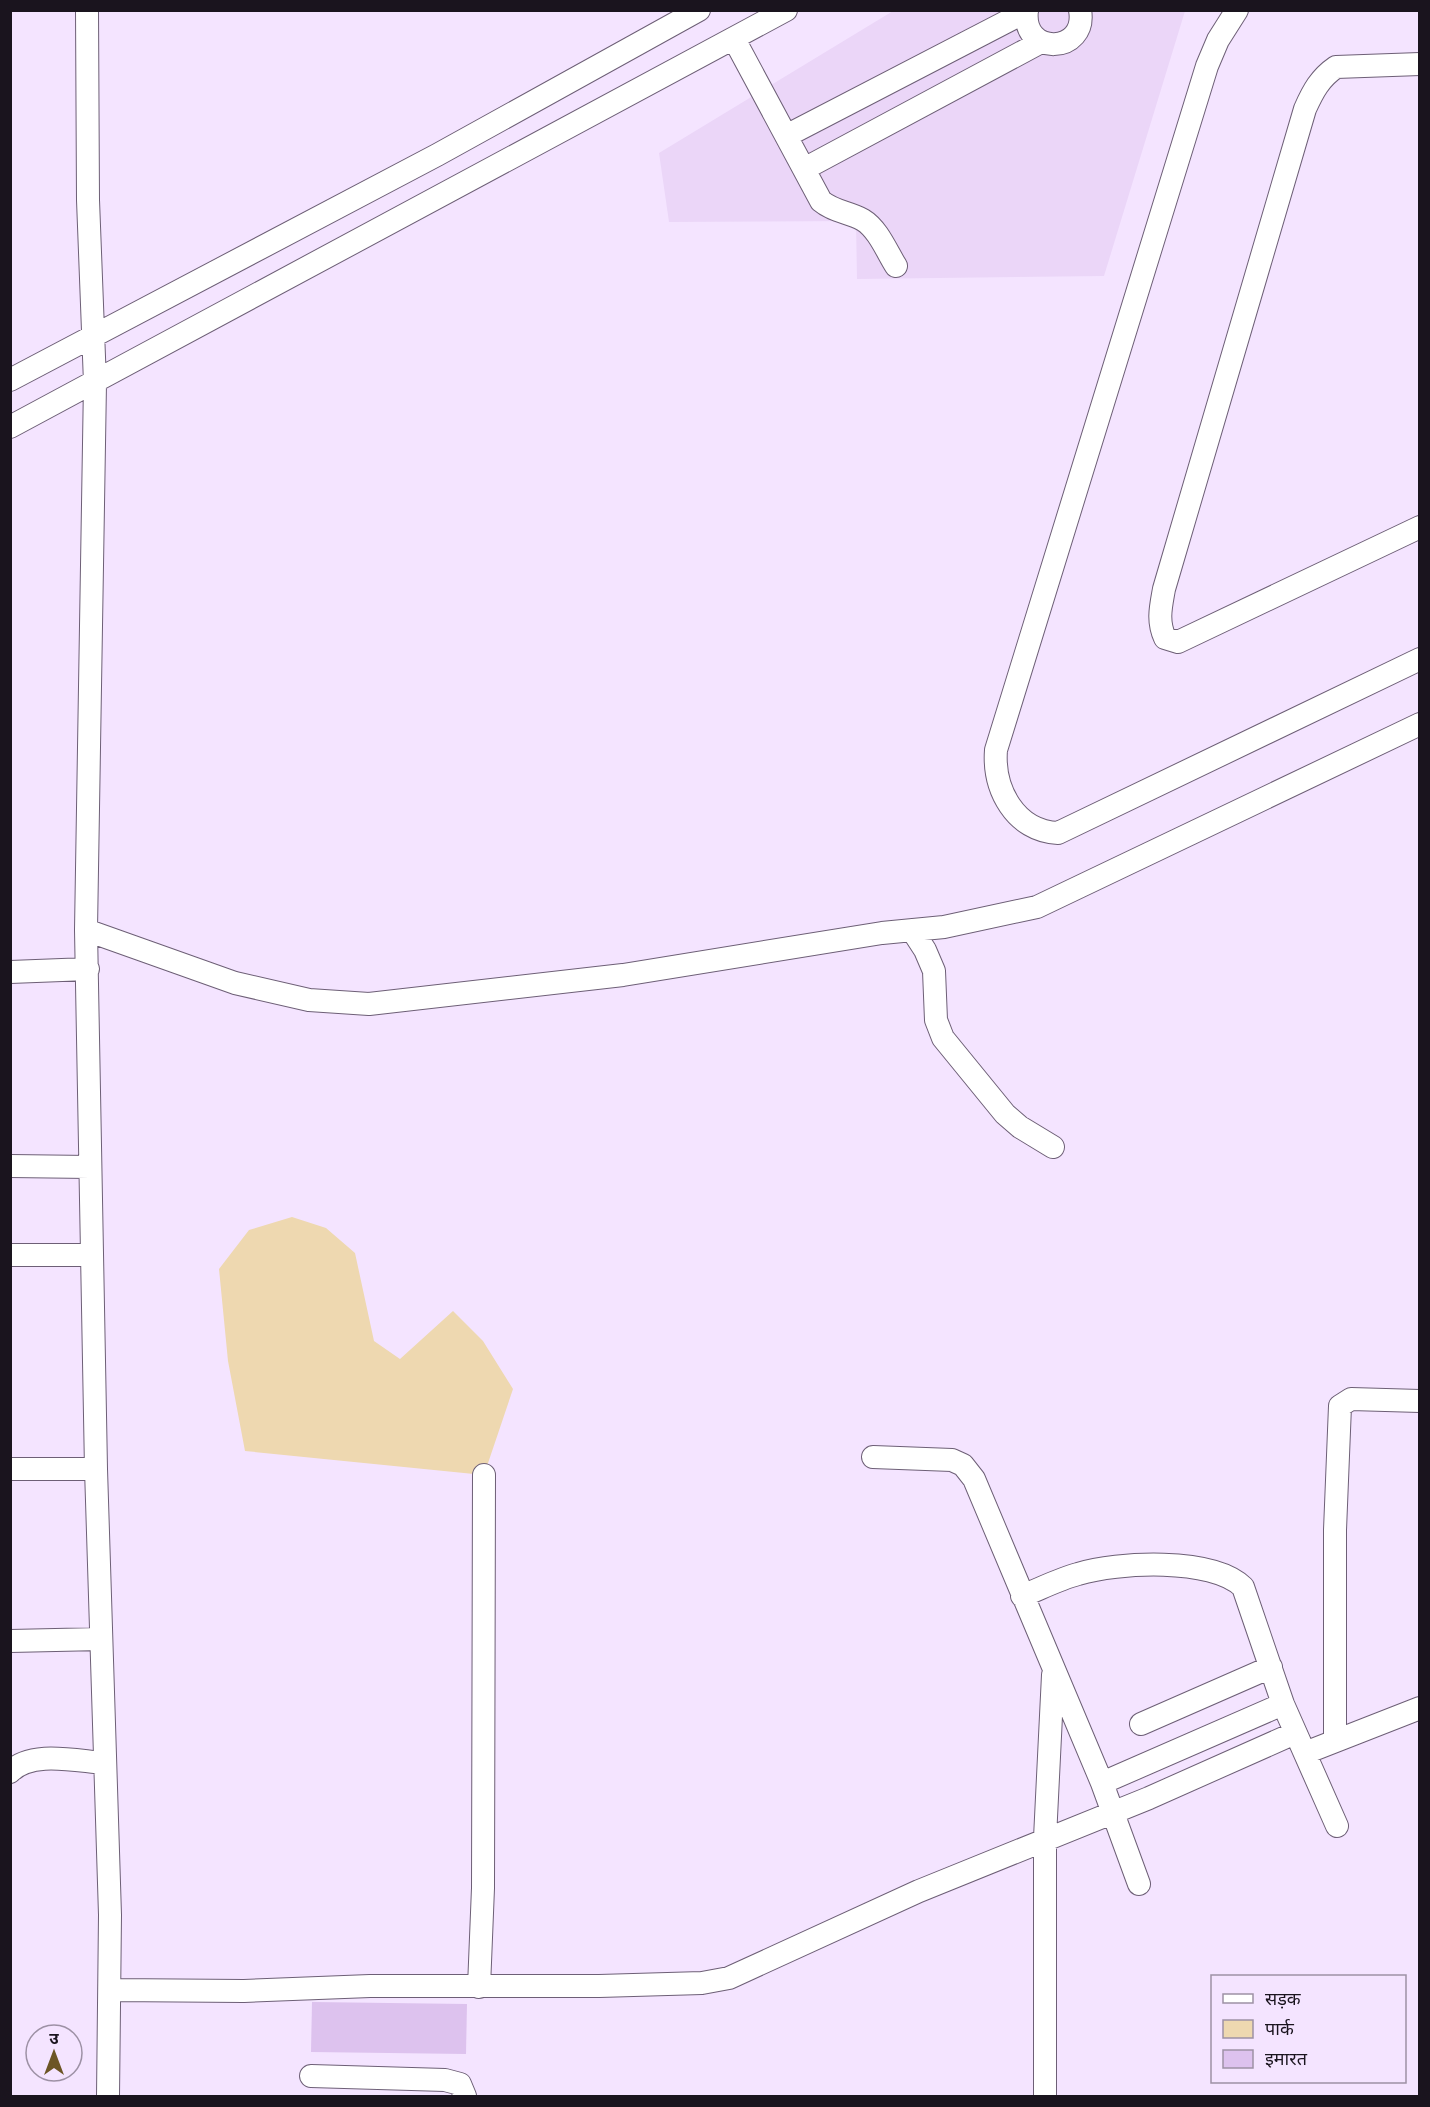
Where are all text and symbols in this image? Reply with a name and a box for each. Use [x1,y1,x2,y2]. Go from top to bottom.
legend [1211,1975,1406,2083]
text: सड़क [1265,1988,1302,2009]
text: पार्क [1265,2018,1295,2039]
north arrow [24,2023,84,2083]
text: उ [49,2029,59,2047]
text: इमारत [1265,2048,1308,2069]

